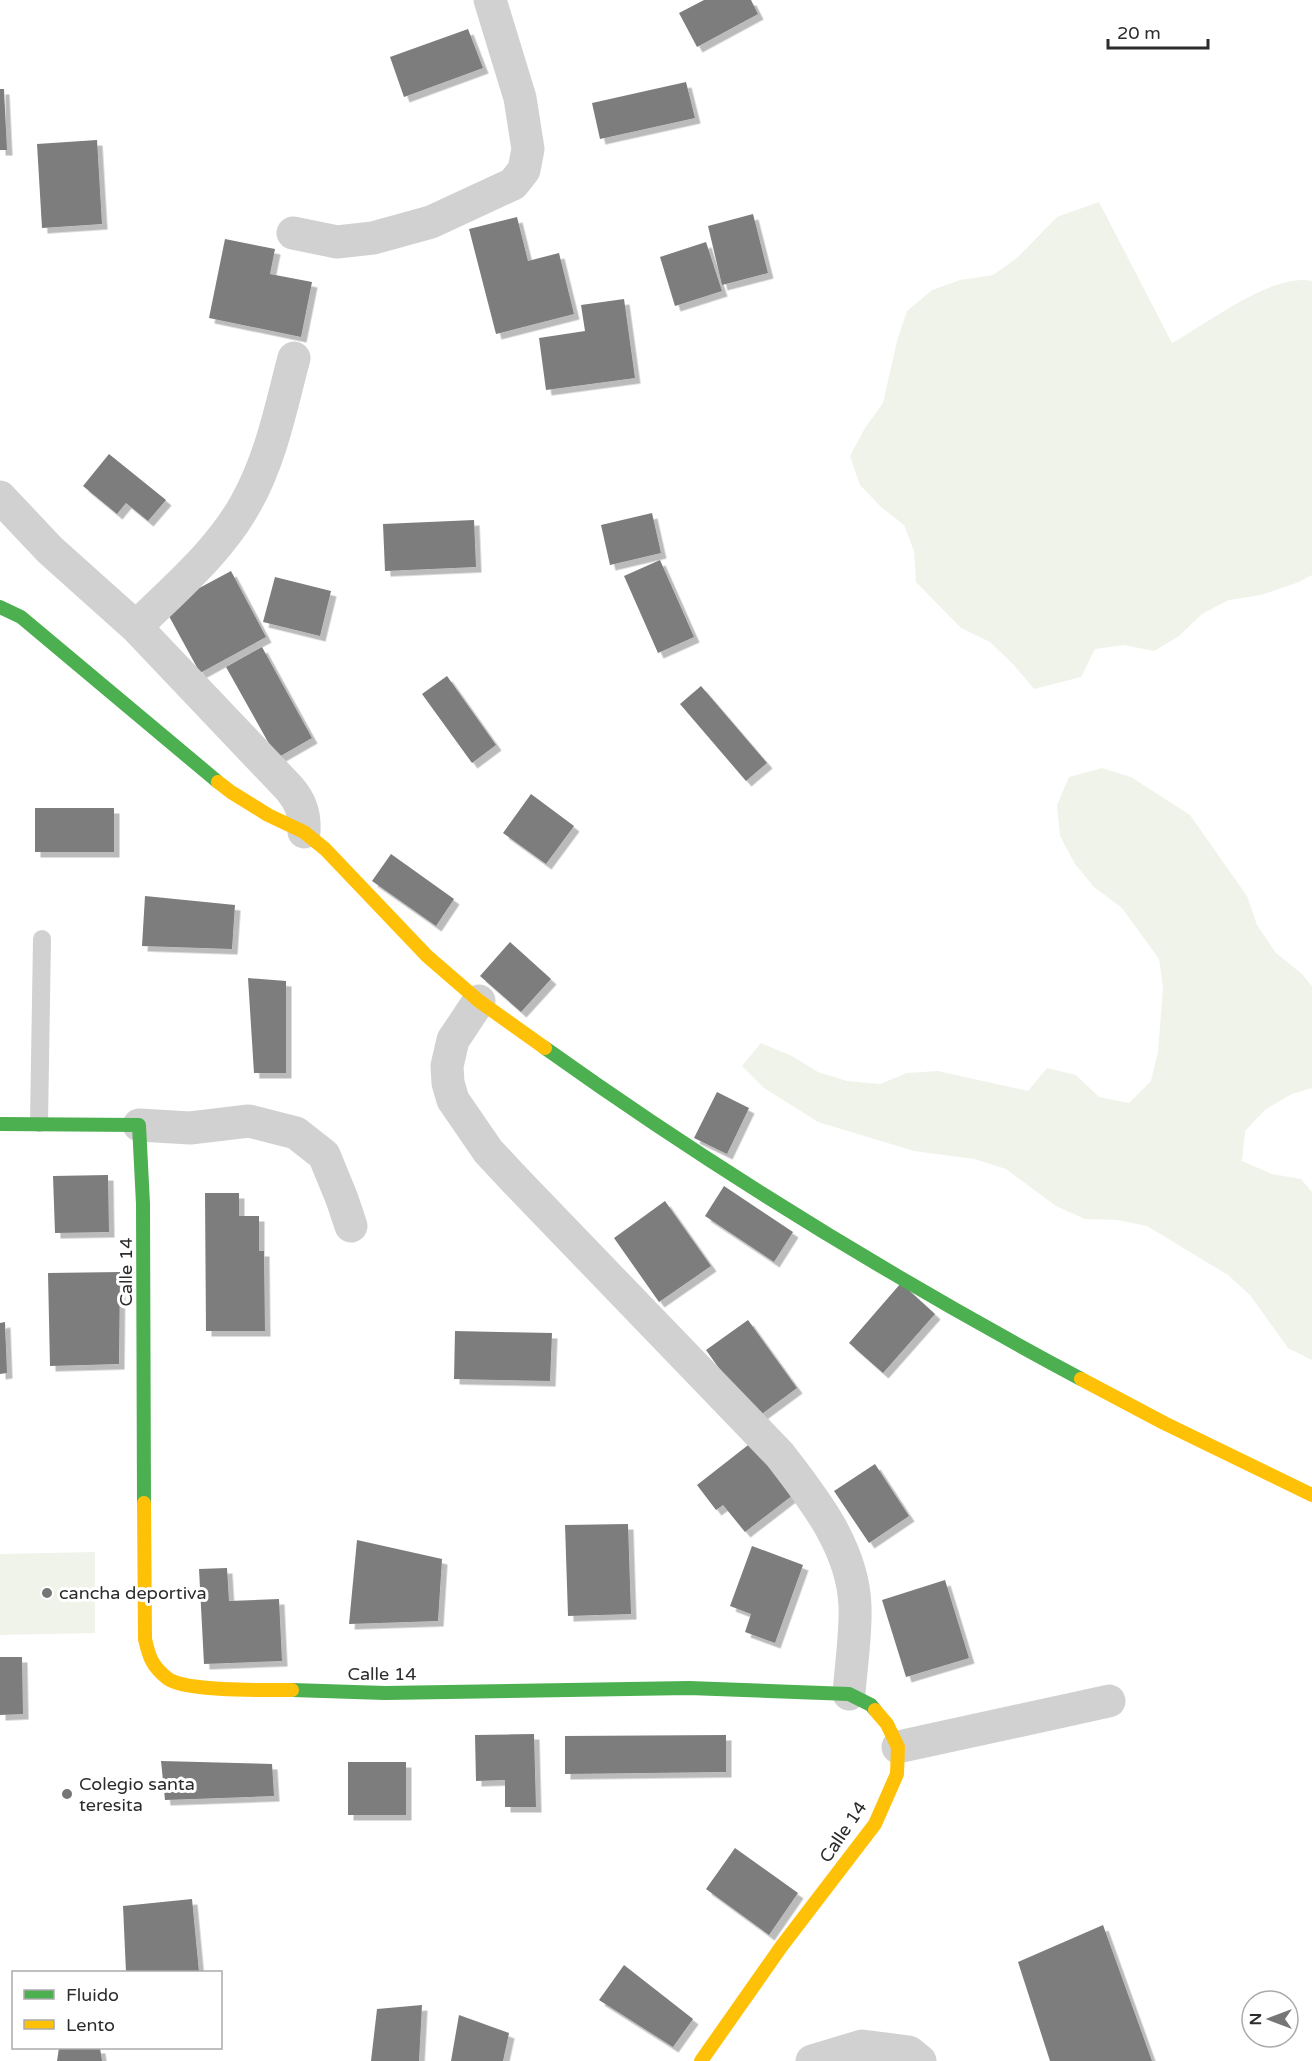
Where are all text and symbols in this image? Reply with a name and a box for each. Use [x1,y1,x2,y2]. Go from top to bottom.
scale bar [1108,12,1208,50]
text: 20 m [1117,22,1161,44]
street label: Calle 14 [115,1237,137,1307]
place label: cancha deportiva [59,1582,207,1604]
marker: cancha deportiva [40,1586,54,1600]
street label: Calle 14 [347,1663,417,1685]
place label: Colegio santa teresita [79,1773,195,1816]
marker: Colegio santa teresita [60,1787,74,1801]
street label: Calle 14 [815,1797,871,1867]
legend [12,1971,222,2049]
text: Fluido [66,1984,119,2006]
north arrow [1240,1989,1300,2049]
text: N [1246,2013,1266,2025]
text: Lento [66,2014,115,2036]

